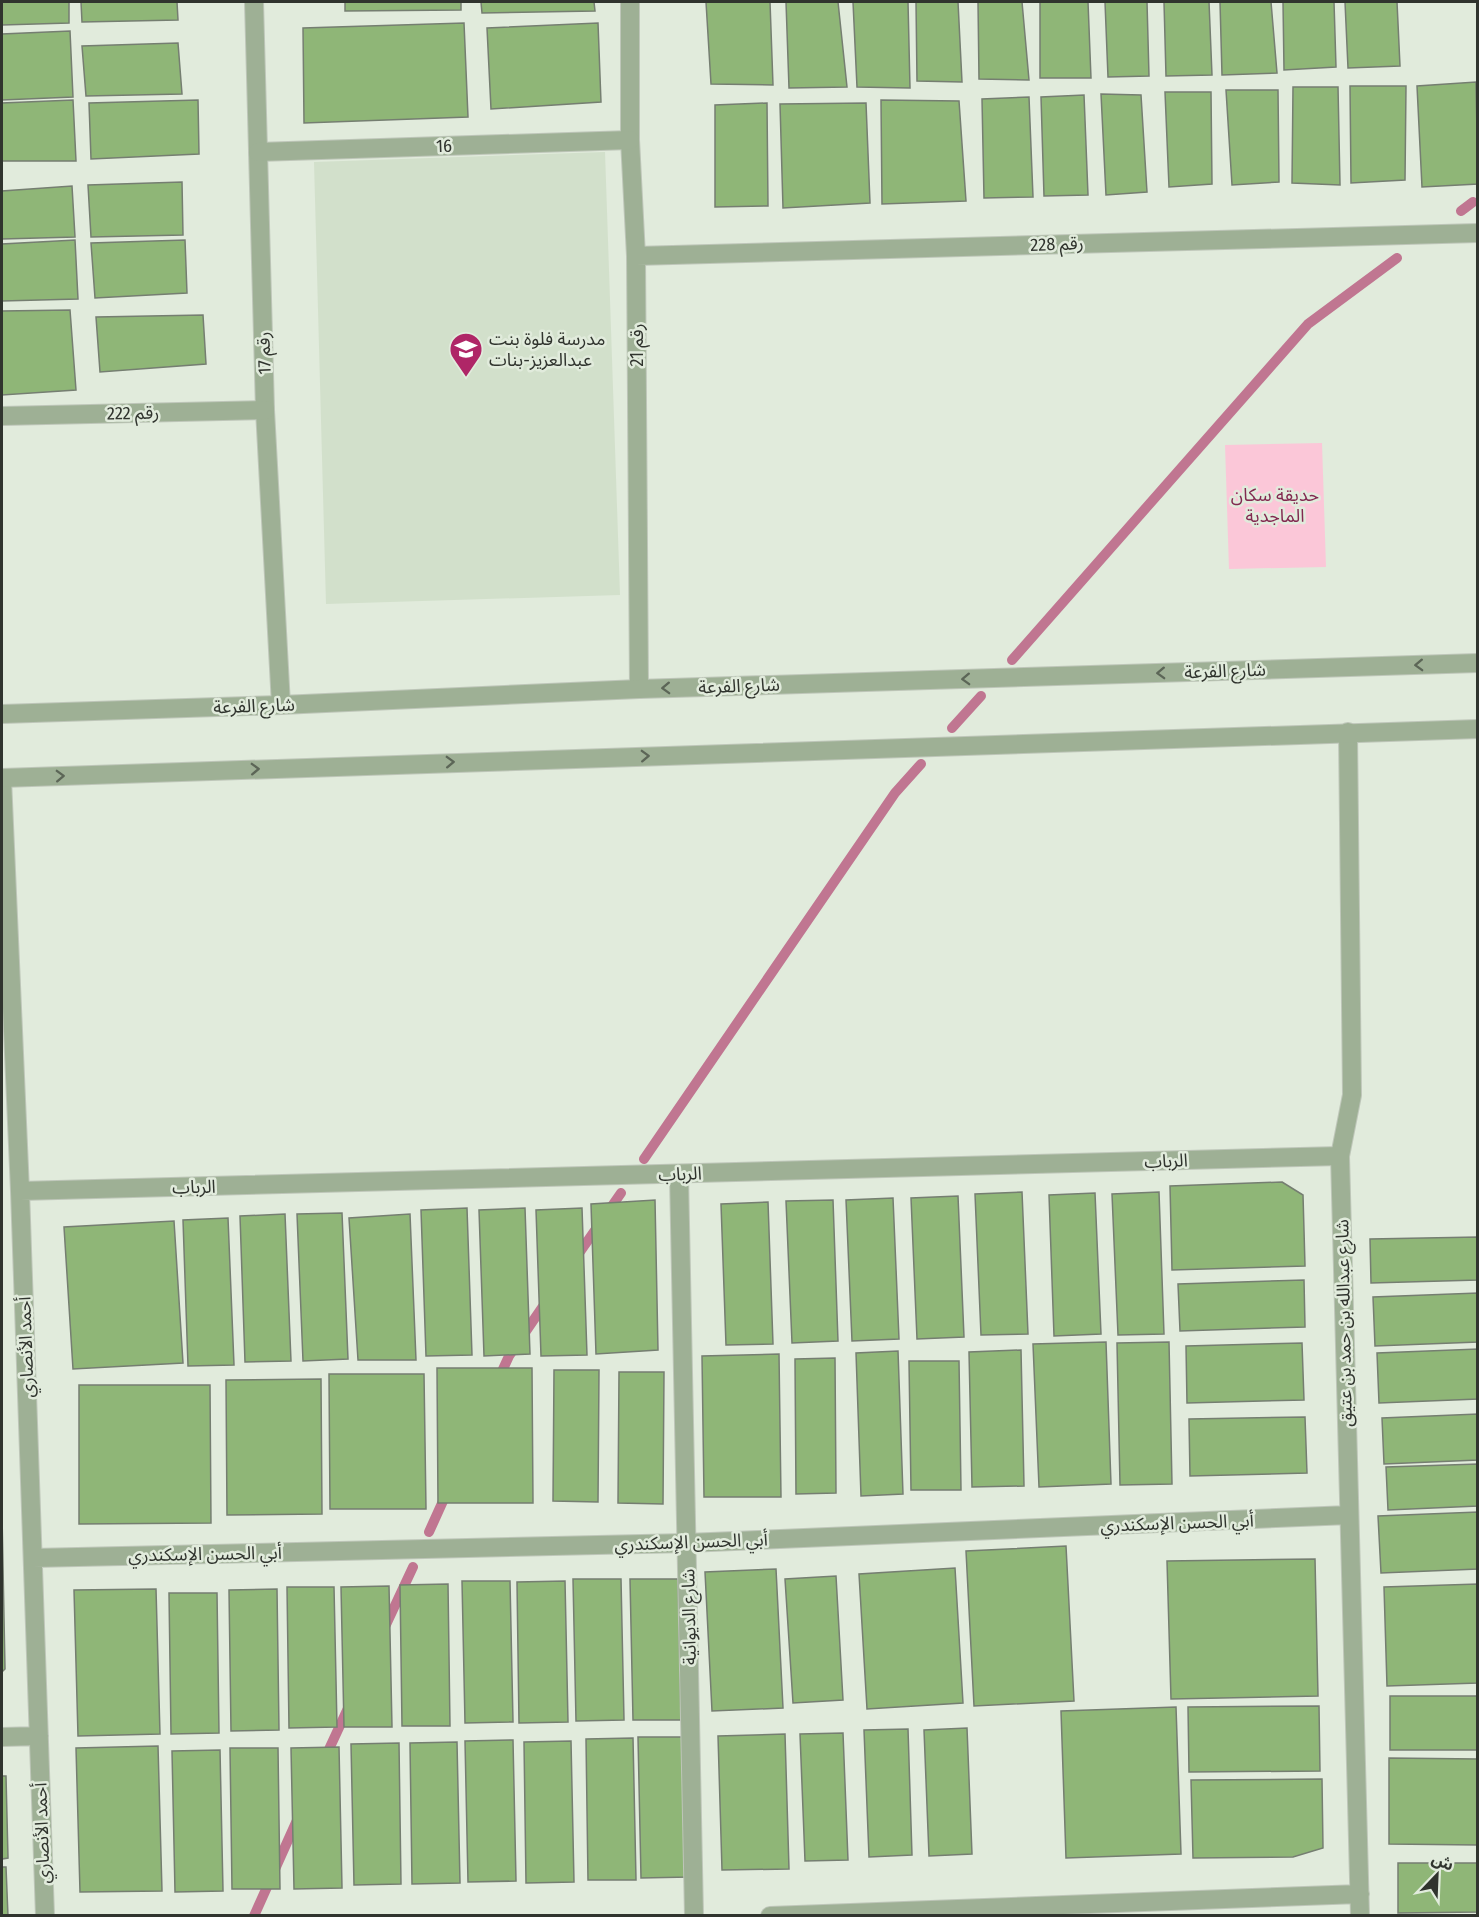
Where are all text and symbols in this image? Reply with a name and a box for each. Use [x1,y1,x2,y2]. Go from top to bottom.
street label: 16 [436,135,452,157]
street label: رقم 228 [1030,232,1084,258]
street label: رقم 21 [626,323,650,367]
place label: مدرسة فلوة بنت عبدالعزيز-بنات [489,328,605,371]
street label: رقم 17 [252,331,278,375]
school or university icon: مدرسة فلوة بنت عبدالعزيز-بنات [448,331,484,378]
street label: رقم 222 [107,402,159,426]
park label: حديقة سكان الماجدية [1231,484,1319,527]
street label: شارع الفرعة [1184,659,1266,686]
one-way arrow [1415,659,1424,671]
one-way arrow [1157,667,1166,679]
one-way arrow [962,673,971,685]
street label: شارع الفرعة [698,674,780,701]
one-way arrow [662,682,671,695]
street label: شارع الفرعة [213,694,295,721]
one-way arrow [640,749,649,762]
one-way arrow [445,756,454,769]
one-way arrow [250,763,259,775]
one-way arrow [55,769,64,782]
street label: الرباب [1144,1149,1188,1173]
street label: الرباب [658,1162,702,1186]
street label: الرباب [172,1176,216,1198]
street label: شارع عبدالله بن حمد بن عتيق [1331,1219,1360,1427]
street label: أحمد الأنصاري [13,1296,41,1398]
street label: أبي الحسن الإسكندري [1100,1509,1254,1539]
street label: أبي الحسن الإسكندري [614,1528,768,1558]
street label: أبي الحسن الإسكندري [128,1541,282,1569]
street label: شارع الديوانية [677,1569,704,1665]
street label: أحمد الأنصاري [29,1782,57,1884]
north arrow [1407,1845,1467,1905]
text: ش [1429,1849,1457,1875]

